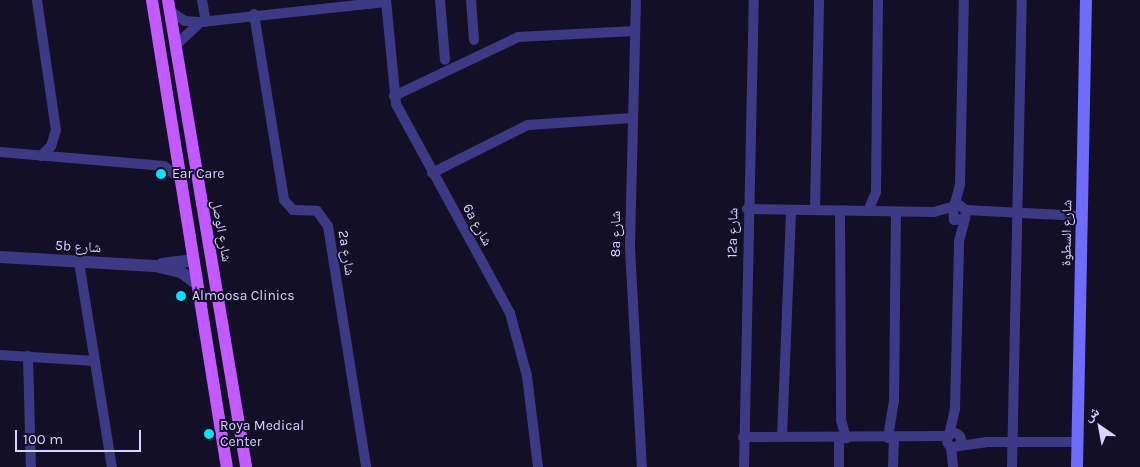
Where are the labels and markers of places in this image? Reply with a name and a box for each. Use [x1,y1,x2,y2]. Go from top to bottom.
place label: Ear Care [172,166,224,182]
marker: Ear Care [154,167,168,181]
place label: Almoosa Clinics [192,288,295,304]
marker: Almoosa Clinics [174,289,188,303]
place label: Roya Medical Center [220,418,304,451]
marker: Roya Medical Center [202,427,216,441]

